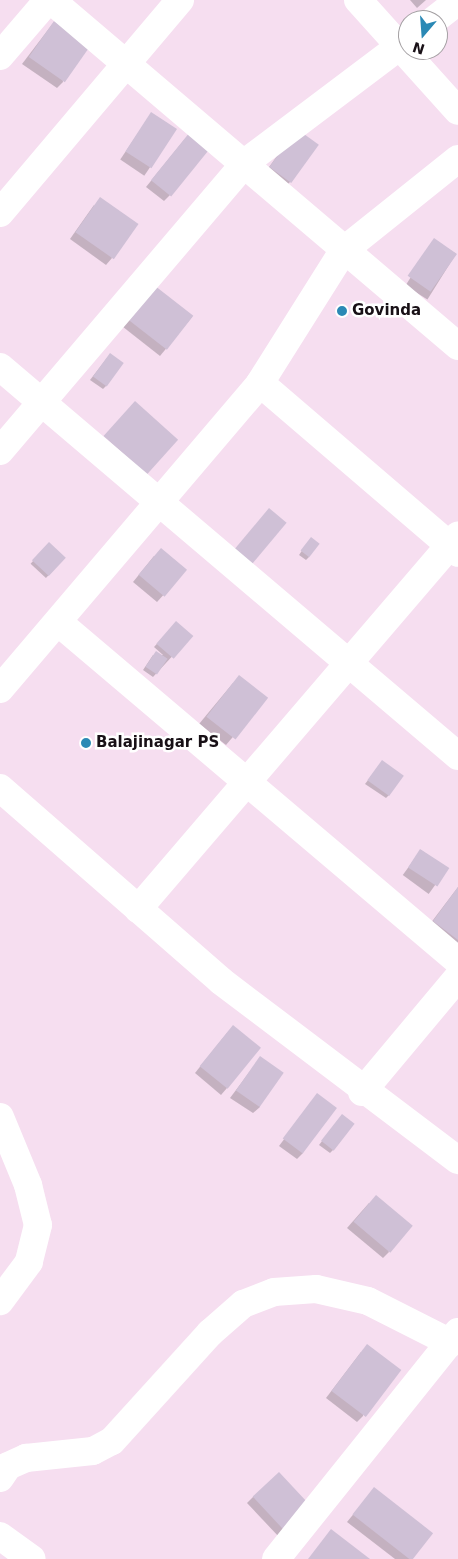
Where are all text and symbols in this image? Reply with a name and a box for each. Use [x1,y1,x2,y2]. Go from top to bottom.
north arrow [398,10,448,60]
text: N [411,39,427,58]
place label: Govinda [352,302,421,320]
marker: Govinda [336,305,348,317]
place label: Balajinagar PS [96,734,219,752]
marker: Balajinagar PS [80,737,92,749]

